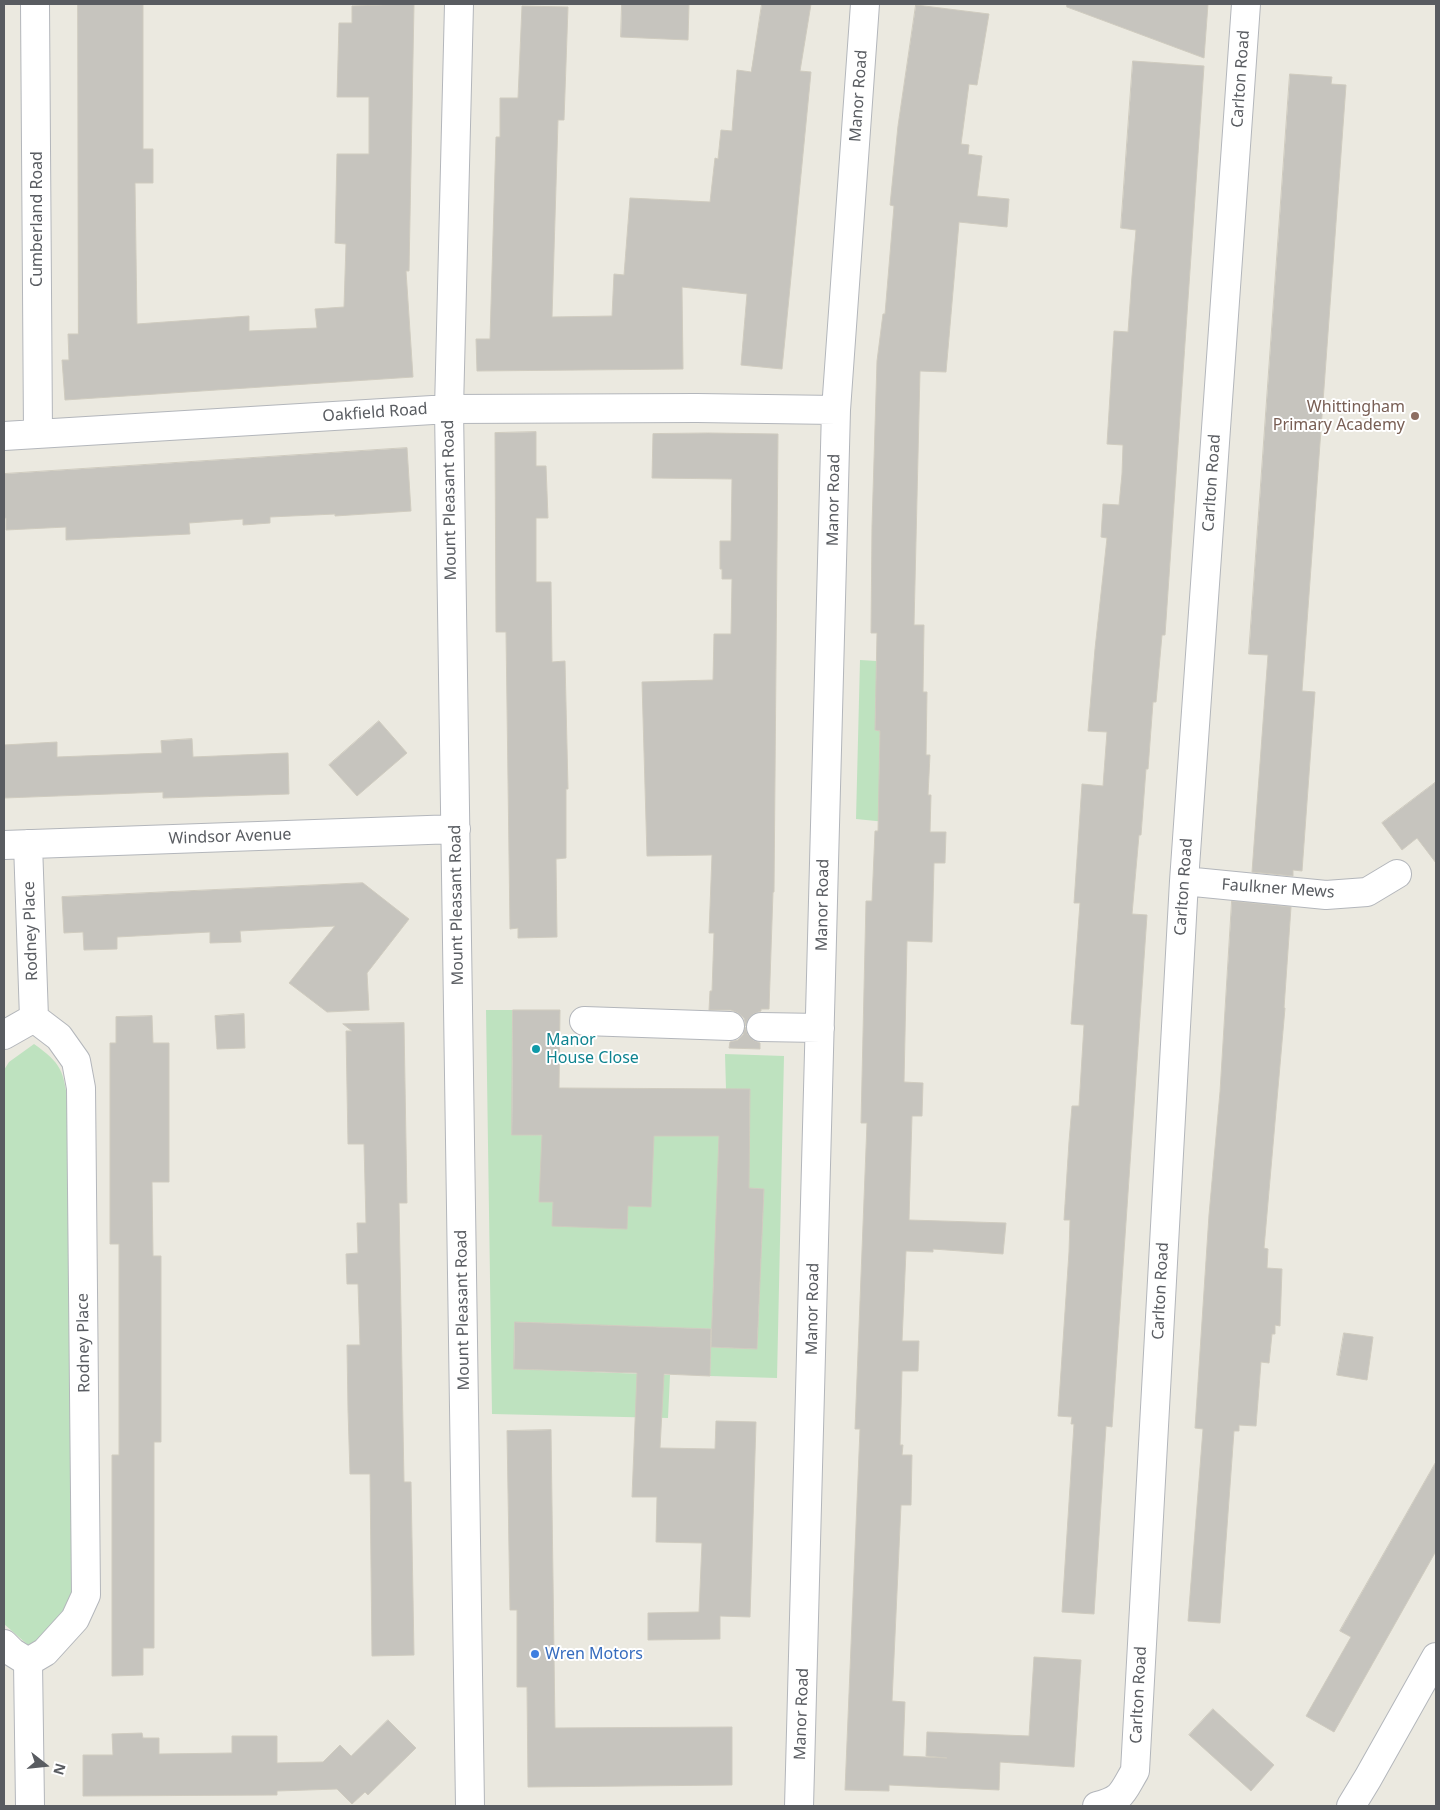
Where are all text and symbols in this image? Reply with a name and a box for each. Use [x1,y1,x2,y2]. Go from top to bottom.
street label: Carlton Road [1228,30,1254,128]
street label: Manor Road [846,49,872,143]
street label: Cumberland Road [27,151,47,287]
place label: Whittingham Primary Academy [1273,397,1405,435]
street label: Oakfield Road [322,400,428,426]
marker: Whittingham Primary Academy [1409,410,1421,422]
street label: Mount Pleasant Road [439,420,461,580]
street label: Carlton Road [1199,434,1225,532]
street label: Manor Road [824,454,844,546]
street label: Windsor Avenue [168,825,292,849]
street label: Mount Pleasant Road [446,825,468,985]
street label: Carlton Road [1171,838,1197,936]
street label: Manor Road [813,859,833,951]
street label: Faulkner Mews [1221,875,1335,903]
street label: Rodney Place [20,881,42,981]
place label: Manor House Close [546,1030,639,1068]
marker: Manor House Close [530,1043,542,1055]
street label: Mount Pleasant Road [452,1230,474,1390]
street label: Carlton Road [1149,1242,1173,1340]
street label: Manor Road [803,1263,823,1355]
street label: Rodney Place [74,1293,94,1393]
place label: Wren Motors [545,1644,643,1664]
street label: Carlton Road [1127,1646,1151,1744]
marker: Wren Motors [529,1648,541,1660]
street label: Manor Road [791,1668,813,1760]
north arrow [20,1740,70,1790]
text: N [49,1761,71,1777]

